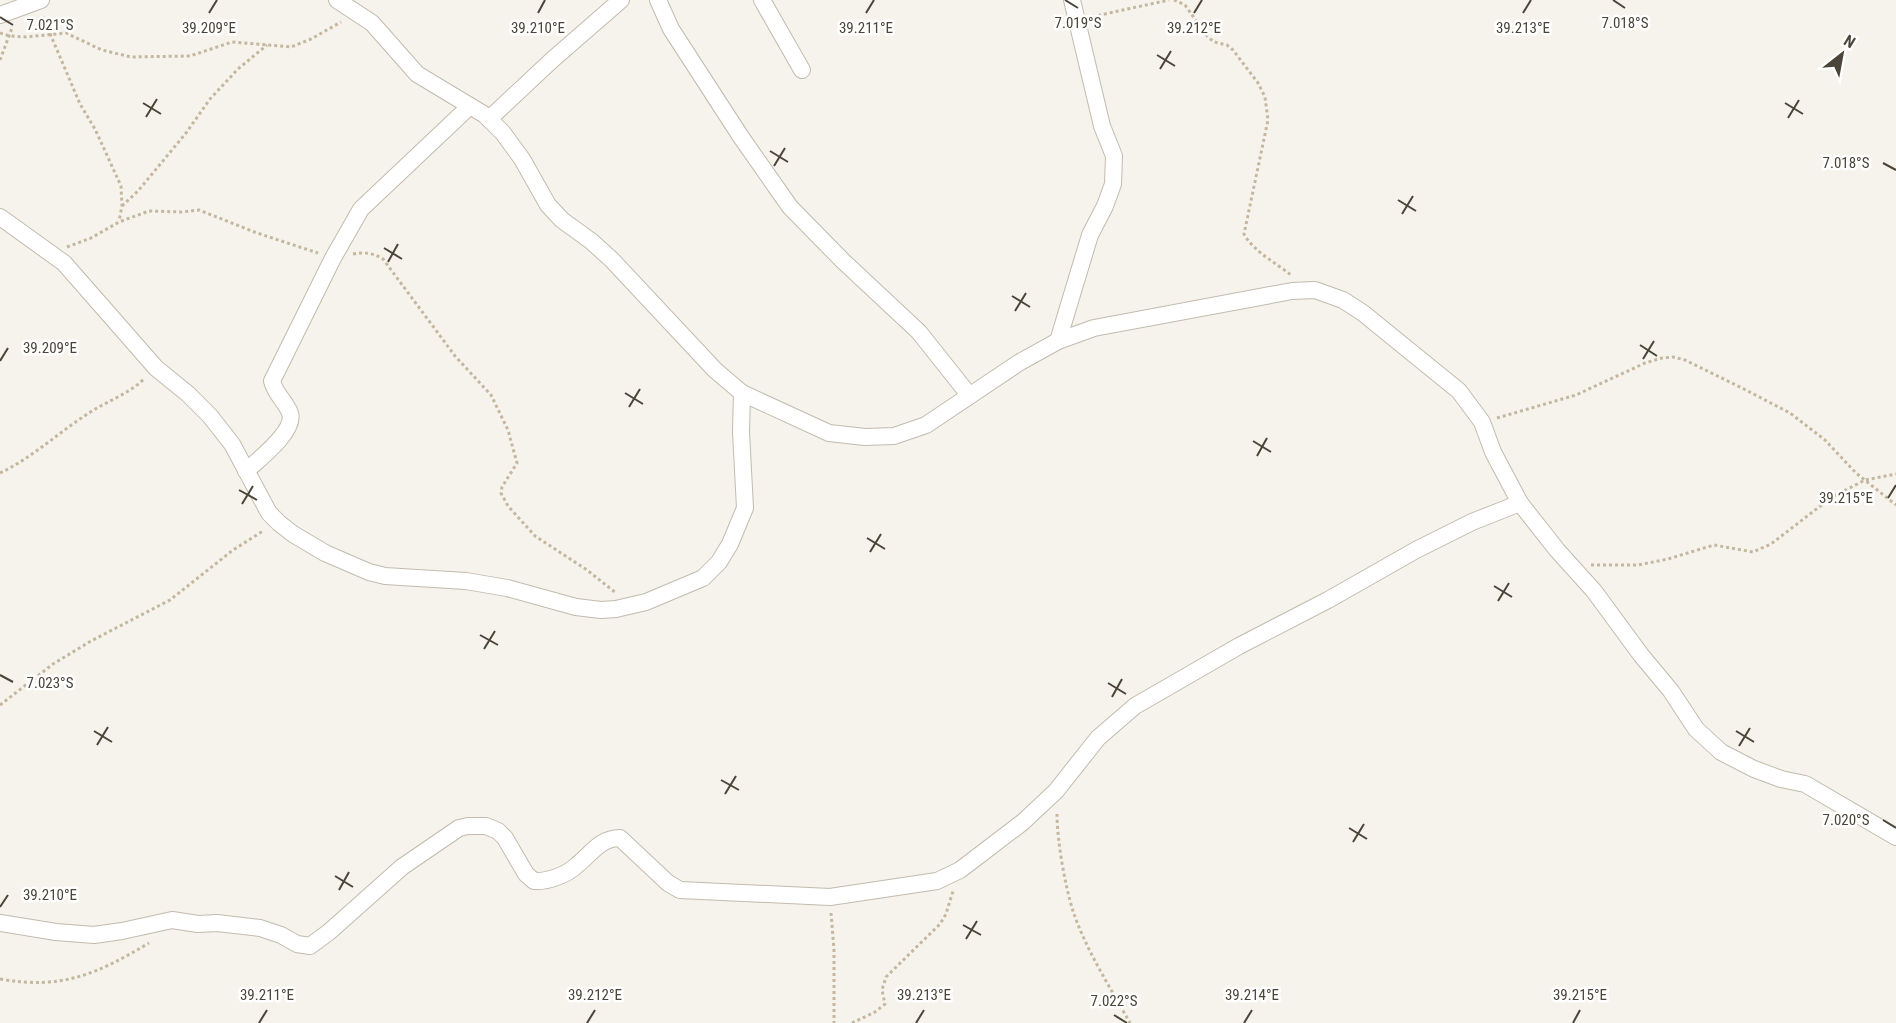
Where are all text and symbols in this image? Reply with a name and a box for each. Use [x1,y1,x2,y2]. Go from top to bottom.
text: 7.019°S [1055,14,1102,32]
text: 7.018°S [1602,14,1649,32]
text: 7.021°S [27,16,74,34]
text: 39.209°E [182,19,236,37]
text: 39.210°E [511,19,565,37]
text: 39.211°E [839,19,893,37]
text: 39.212°E [1167,19,1221,37]
text: 39.213°E [1496,19,1550,37]
north arrow [1812,24,1872,84]
text: N [1840,31,1859,52]
text: 7.018°S [1823,154,1870,172]
text: 39.209°E [23,339,77,357]
text: 39.215°E [1819,489,1873,507]
text: 7.023°S [27,674,74,692]
text: 7.020°S [1823,811,1870,829]
text: 39.210°E [23,886,77,904]
text: 39.211°E [240,986,294,1004]
text: 39.212°E [568,986,622,1004]
text: 39.213°E [897,986,951,1004]
text: 39.214°E [1225,986,1279,1004]
text: 39.215°E [1553,986,1607,1004]
text: 7.022°S [1091,992,1138,1010]

